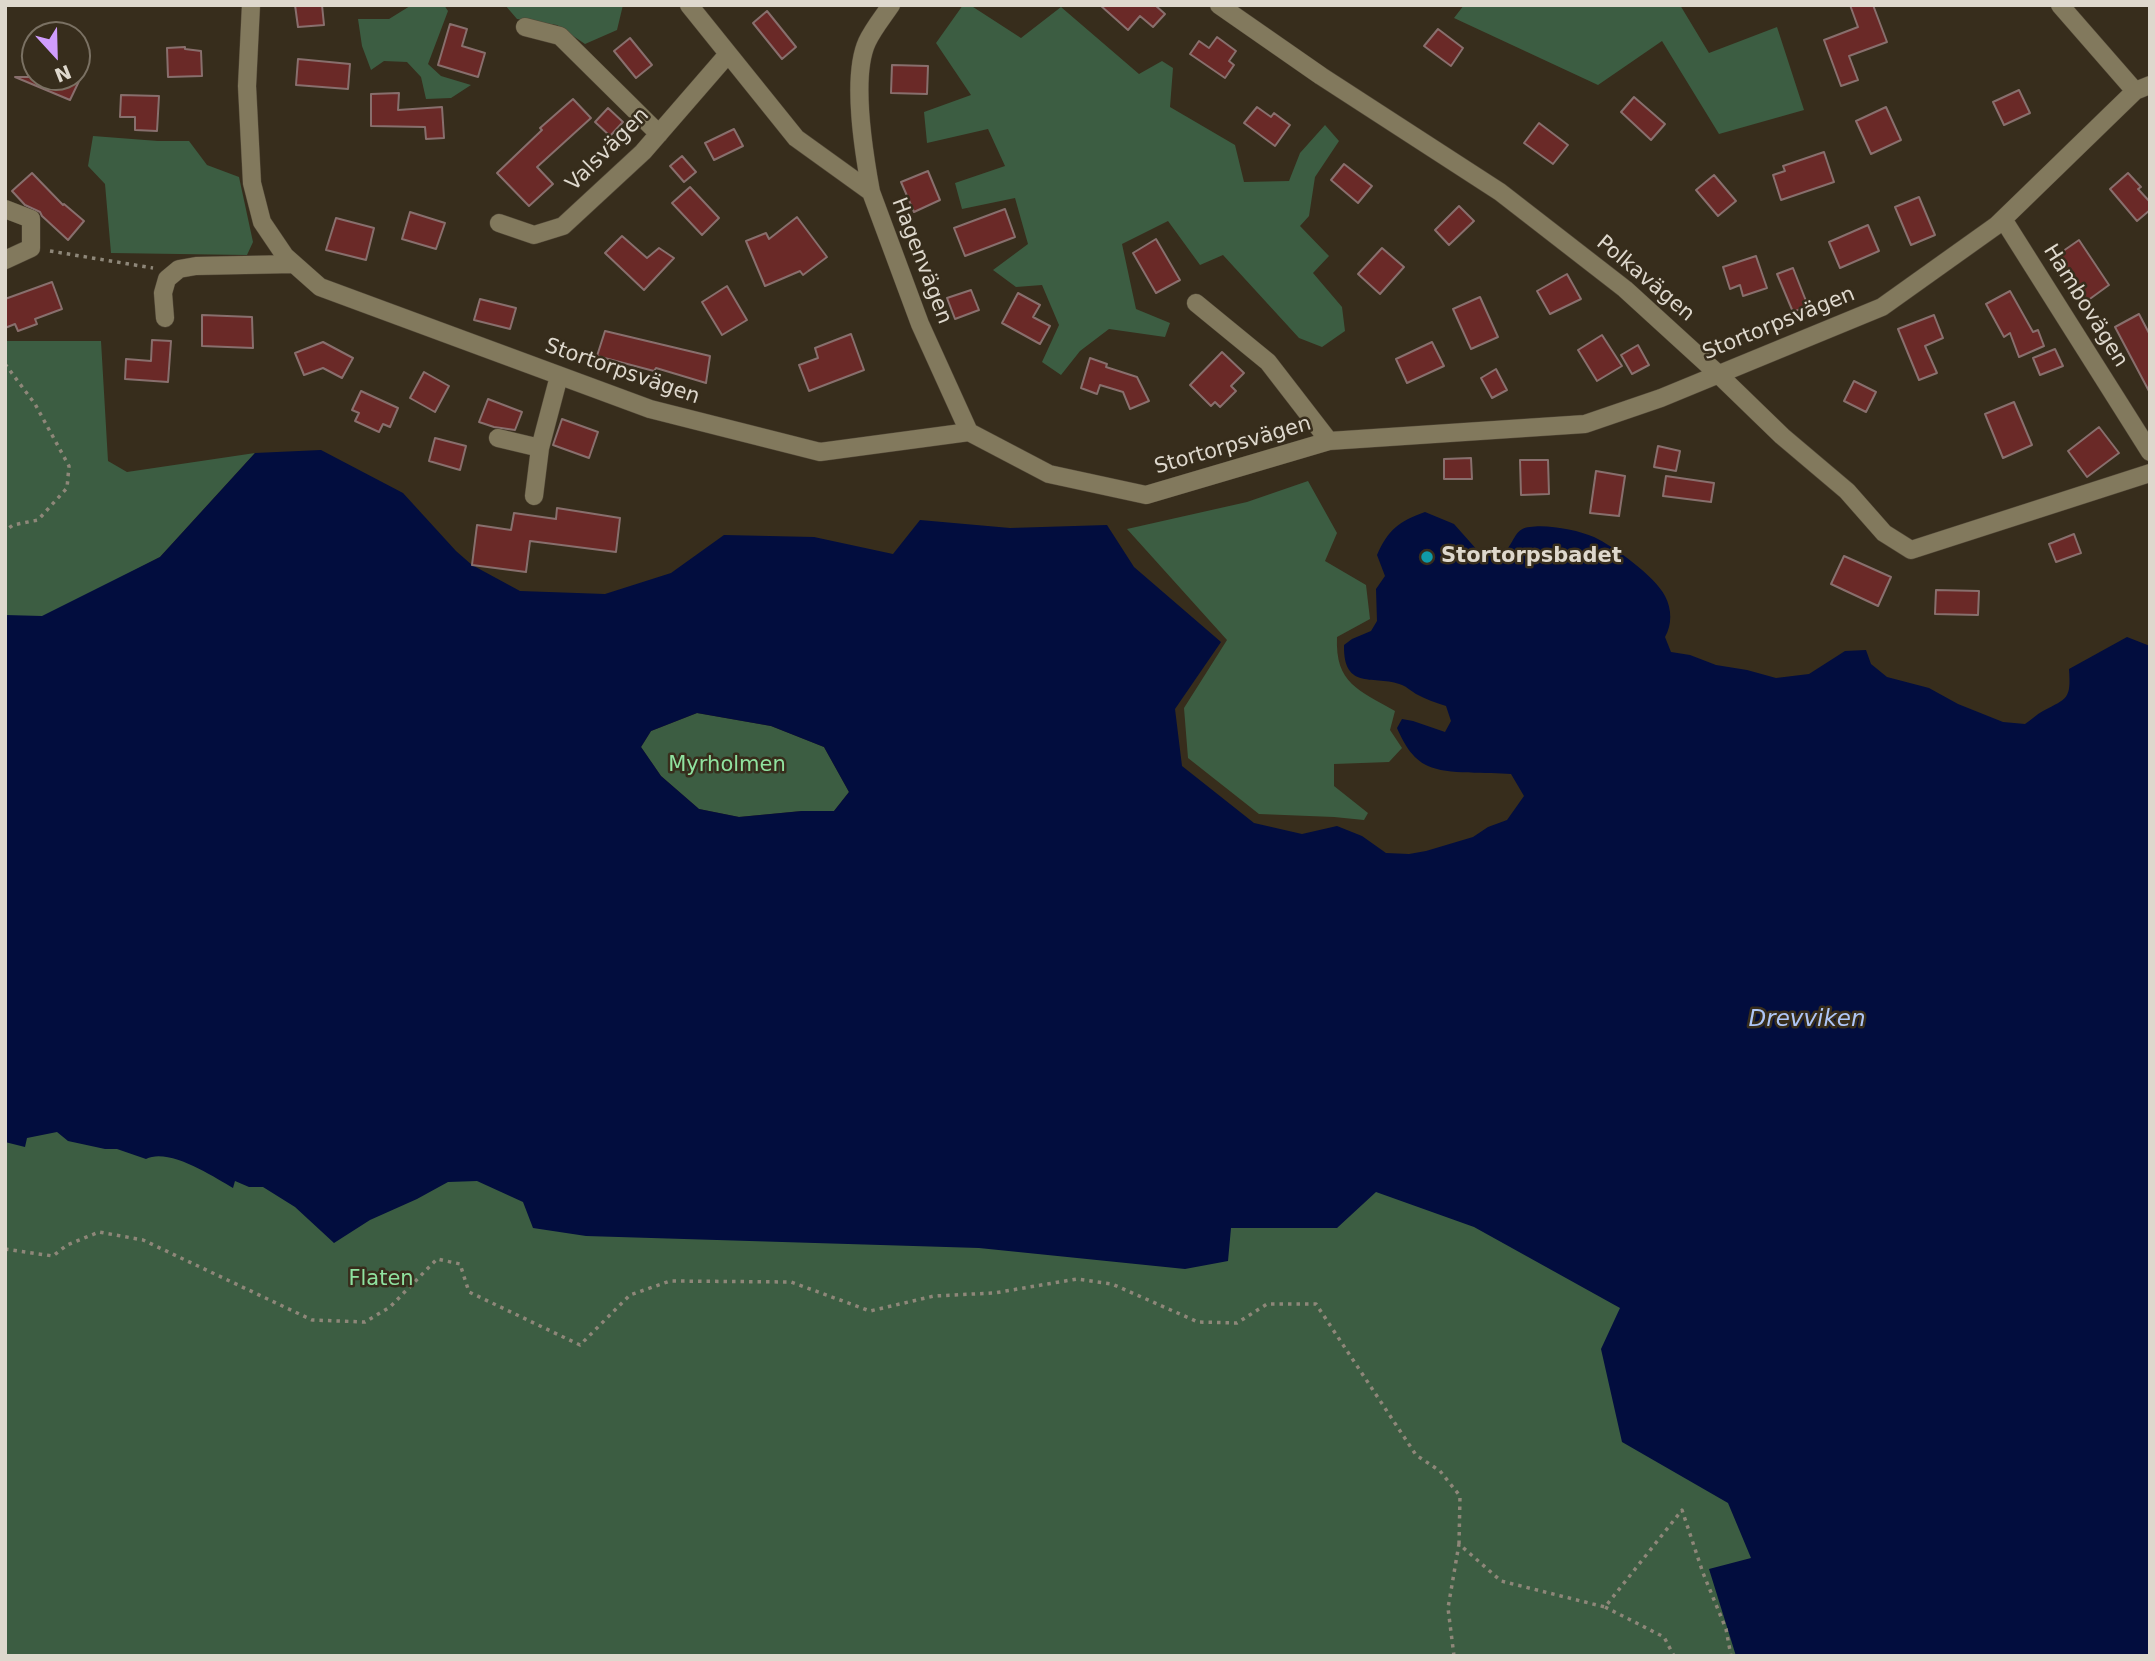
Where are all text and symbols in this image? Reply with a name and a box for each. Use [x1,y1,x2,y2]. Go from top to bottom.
north arrow [21,21,91,91]
text: N [52,60,75,87]
street label: Valsvägen [561,103,655,197]
street label: Hagenvägen [885,194,957,328]
street label: Polkavägen [1591,231,1699,327]
street label: Hambovägen [2037,240,2133,372]
street label: Stortorpsvägen [1699,282,1859,366]
street label: Stortorpsvägen [541,334,703,410]
street label: Stortorpsvägen [1152,412,1314,480]
place label: Stortorpsbadet [1441,544,1622,570]
marker: Stortorpsbadet [1419,549,1435,565]
park label: Myrholmen [668,753,786,779]
water label: Drevviken [1749,1006,1865,1034]
park label: Flaten [348,1267,414,1293]

